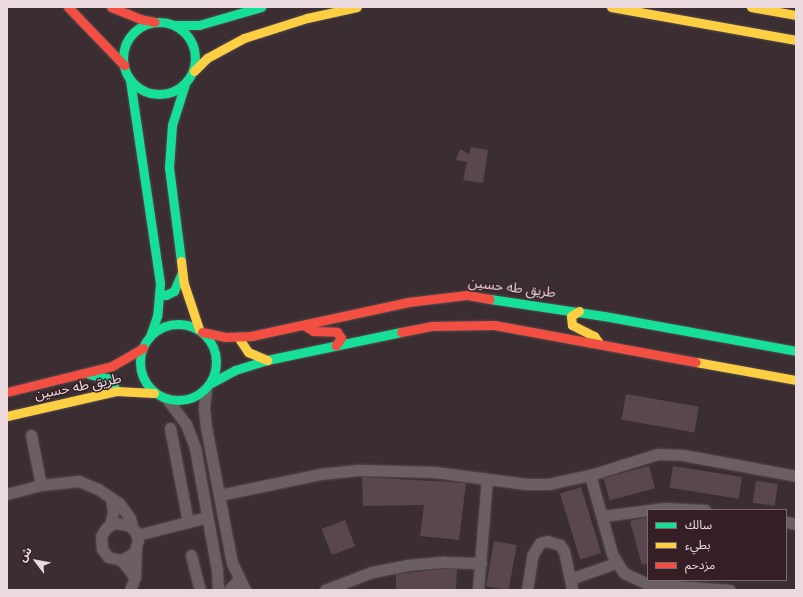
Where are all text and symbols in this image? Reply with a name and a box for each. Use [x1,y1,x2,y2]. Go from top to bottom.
street label: طريق طه حسين [467,274,557,302]
street label: طريق طه حسين [33,370,123,404]
legend [647,509,787,581]
text: سالك [685,518,712,532]
text: بطيء [685,538,711,552]
north arrow [16,541,56,581]
text: ش [16,545,35,564]
text: مزدحم [685,558,715,572]

